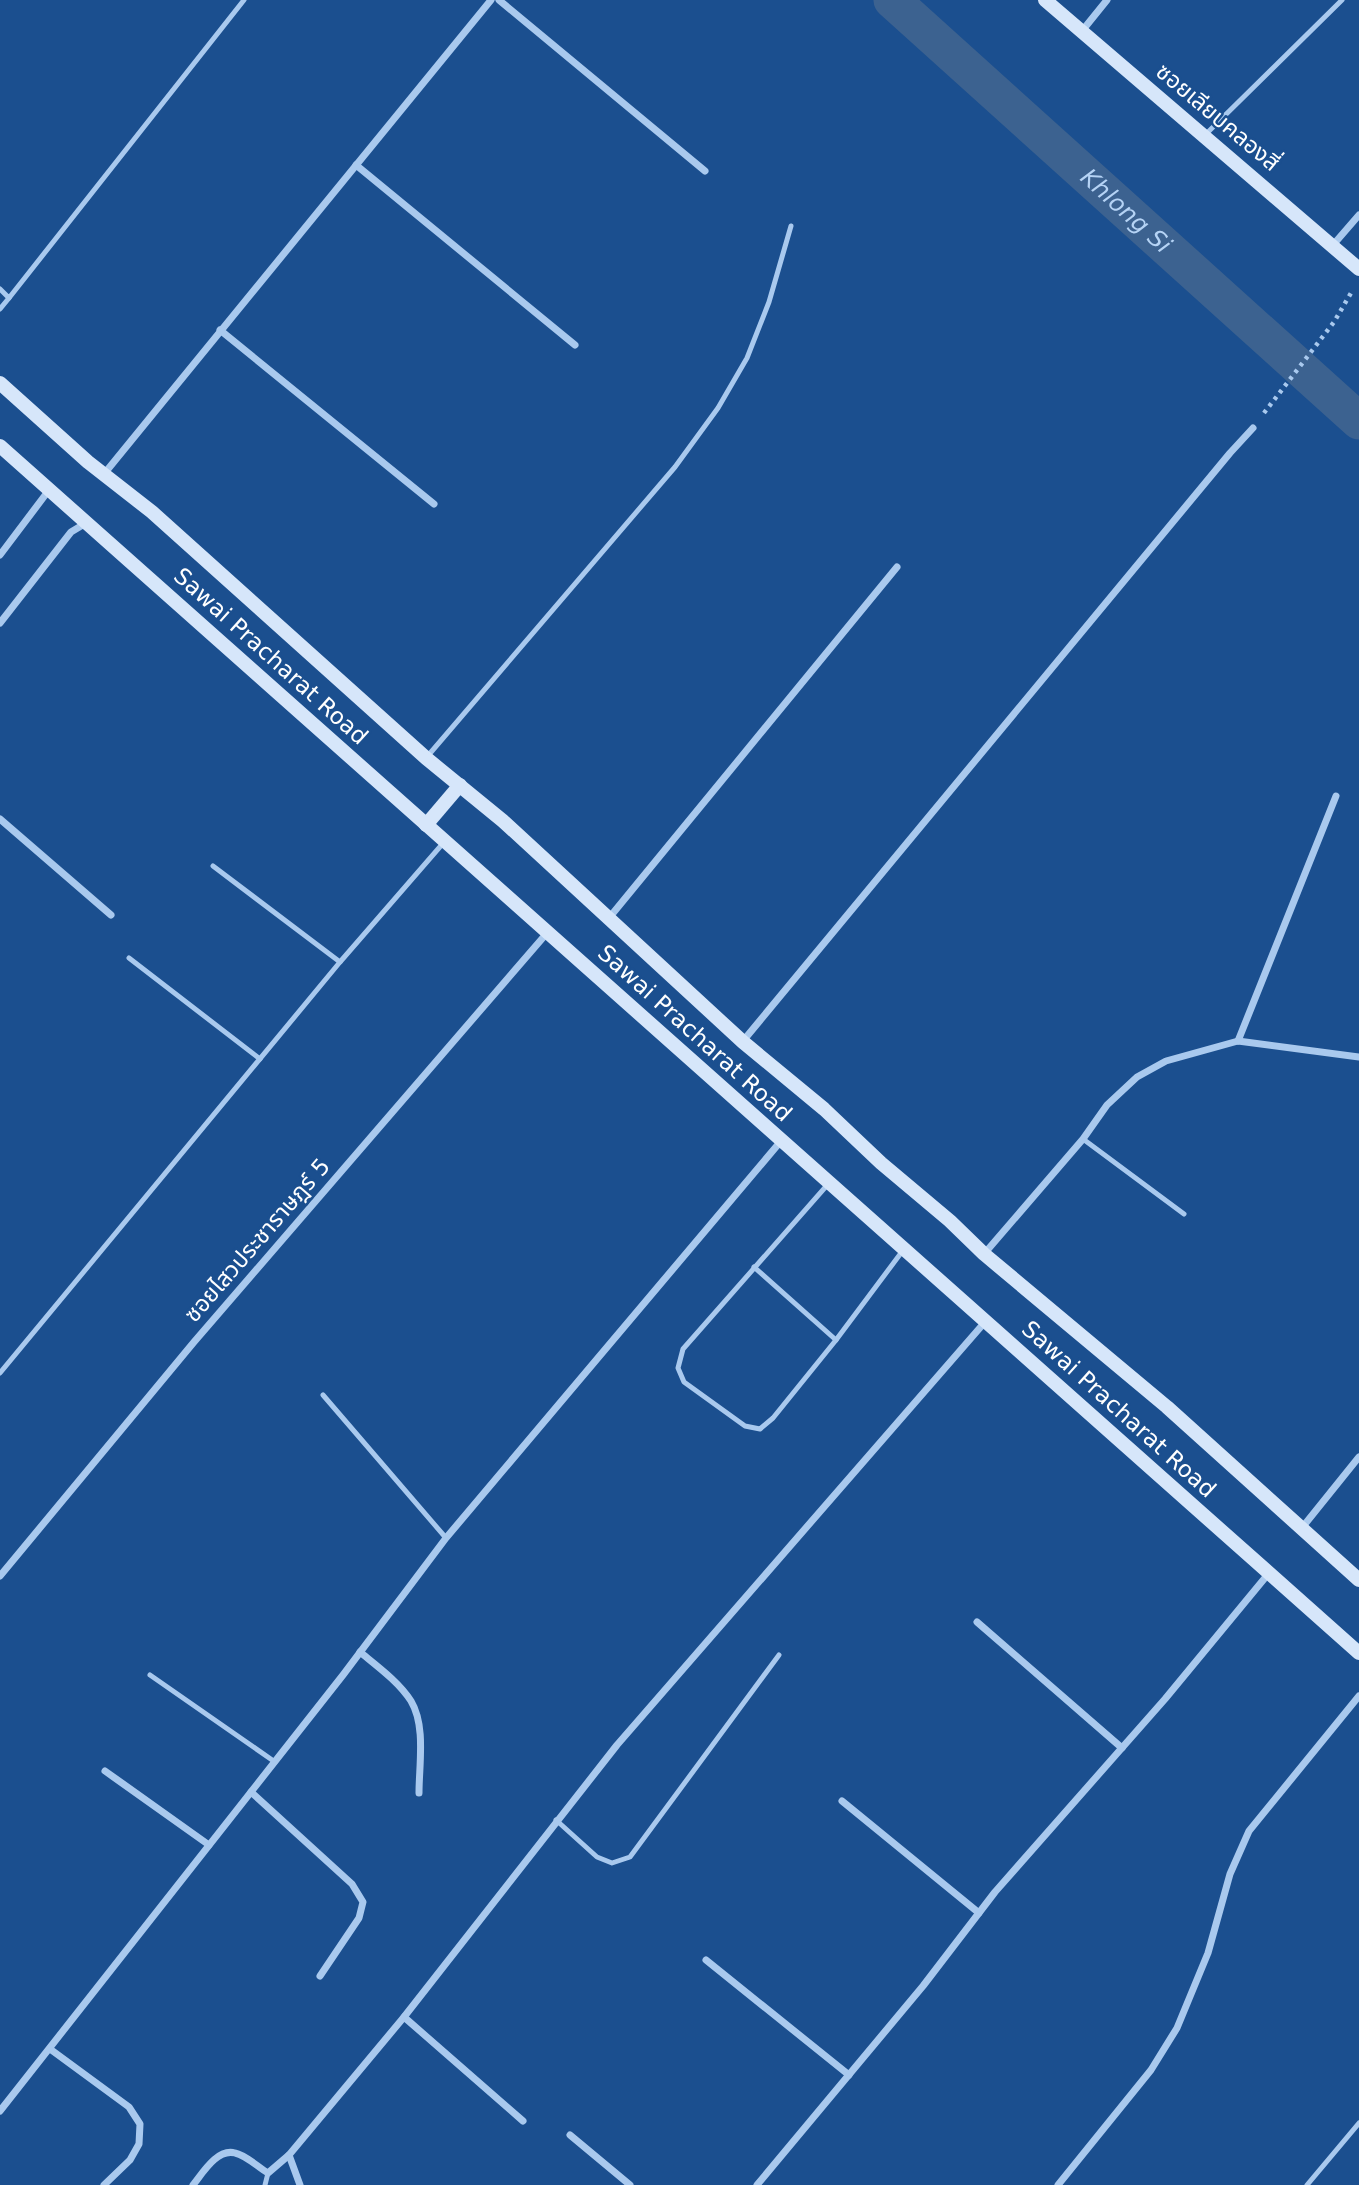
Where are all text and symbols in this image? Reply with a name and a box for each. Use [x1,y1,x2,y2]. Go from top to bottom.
street label: ซอยเลียบคลองสี่ [1151,56,1287,176]
water label: Khlong Si [1075,163,1177,259]
street label: Sawai Pracharat Road [169,562,373,750]
street label: Sawai Pracharat Road [593,939,797,1127]
street label: ซอยไสวประชาราษฎร์ 5 [179,1153,335,1327]
street label: Sawai Pracharat Road [1017,1315,1221,1503]

